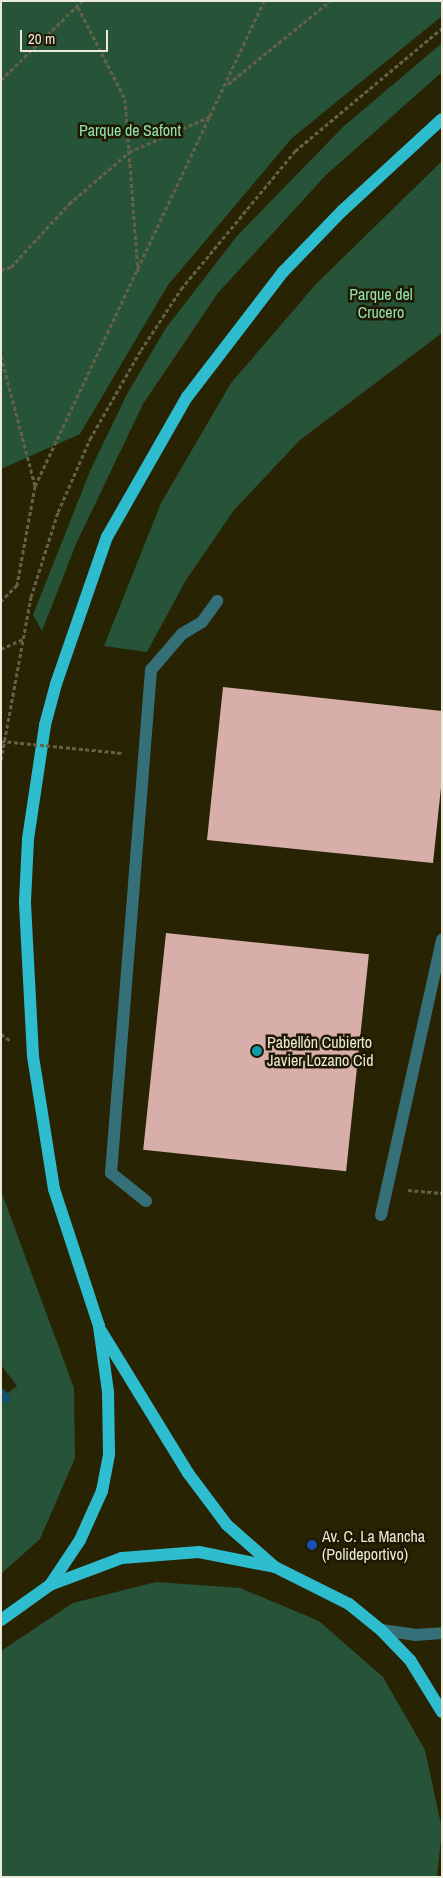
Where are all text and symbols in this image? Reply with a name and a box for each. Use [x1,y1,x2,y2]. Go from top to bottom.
scale bar [22,20,110,52]
text: 20 m [28,28,55,49]
park label: Parque de Safont [79,120,181,140]
park label: Parque del Crucero [349,284,413,322]
place label: Pabellón Cubierto Javier Lozano Cid [267,1032,373,1070]
marker: Pabellón Cubierto Javier Lozano Cid [251,1045,263,1057]
place label: Av. C. La Mancha (Polideportivo) [322,1526,425,1564]
marker: Av. C. La Mancha (Polideportivo) [306,1539,318,1551]

